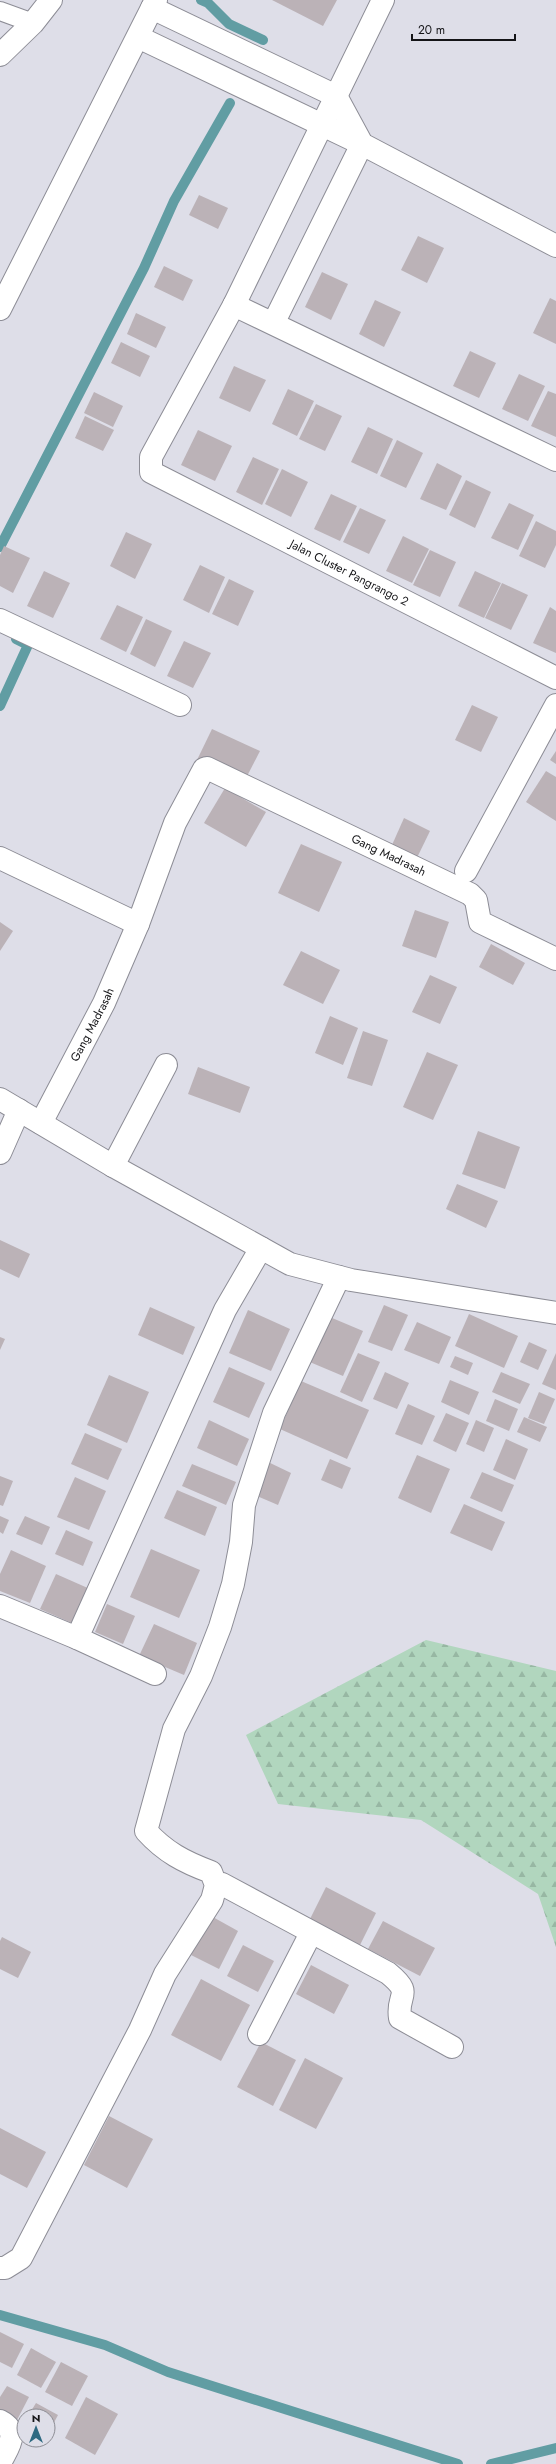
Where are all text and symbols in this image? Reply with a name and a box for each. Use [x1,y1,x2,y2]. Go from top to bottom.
scale bar [412,16,515,42]
text: 20 m [418,21,445,39]
street label: Jalan Cluster Pangrango 2 [285,534,412,611]
street label: Gang Madrasah [348,829,429,881]
street label: Gang Madrasah [66,985,119,1065]
north arrow [16,2408,56,2448]
text: N [32,2410,40,2426]

